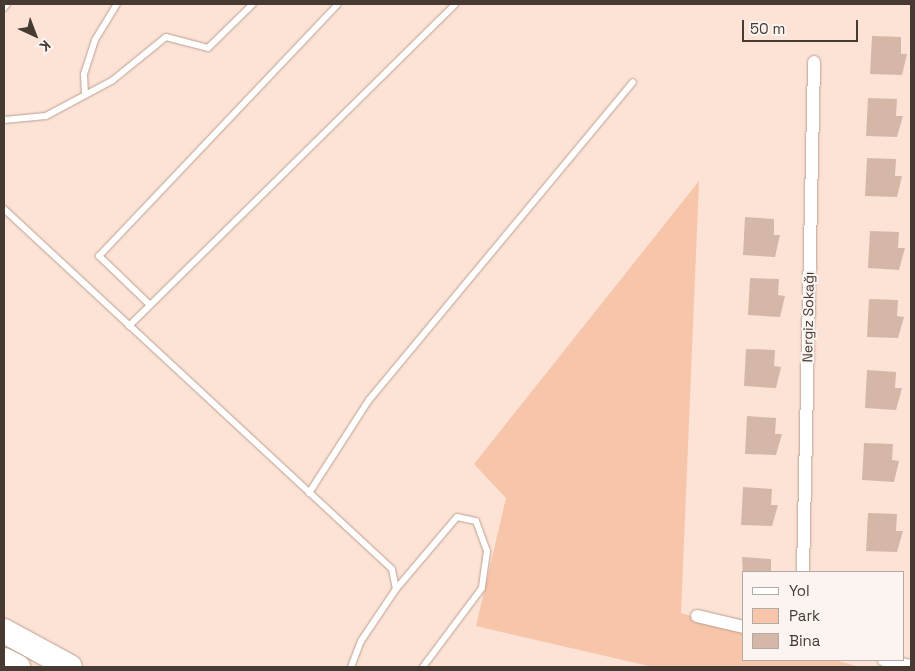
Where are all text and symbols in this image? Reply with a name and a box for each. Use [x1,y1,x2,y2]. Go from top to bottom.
north arrow [10,10,60,60]
scale bar [745,10,861,42]
text: 50 m [750,19,785,38]
text: K [36,36,55,56]
street label: Nergiz Sokağı [799,271,817,363]
legend [742,571,905,661]
text: Yol [789,581,810,600]
text: Park [789,606,820,625]
text: Bina [789,631,820,650]

